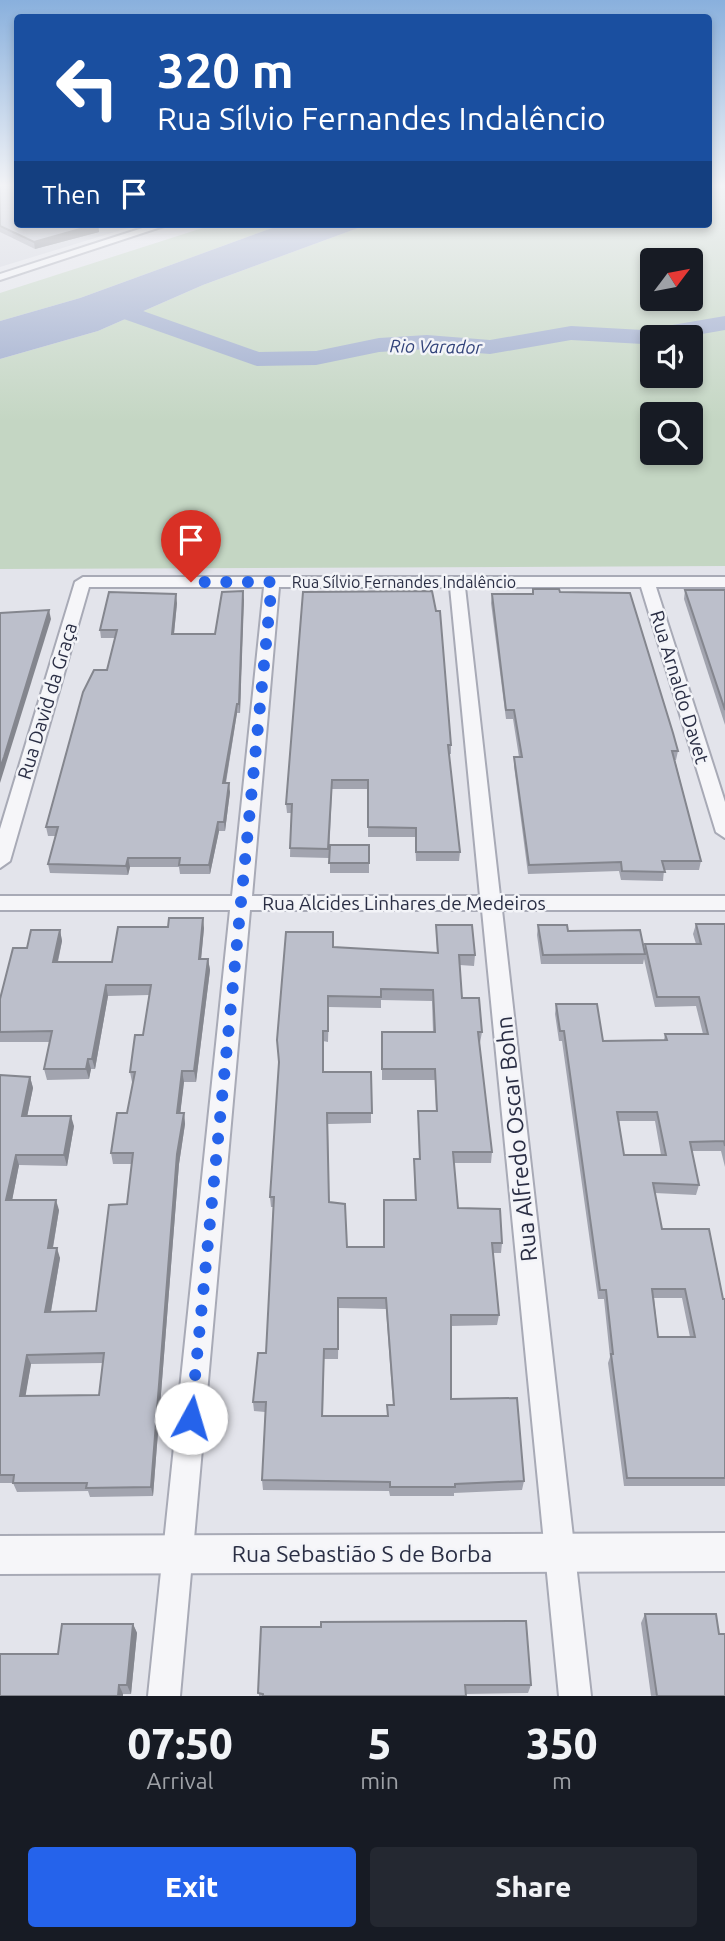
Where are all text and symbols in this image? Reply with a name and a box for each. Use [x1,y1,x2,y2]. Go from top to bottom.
icon: left [42,42,133,133]
text: 320 m [157,42,294,97]
text: Rua Sílvio Fernandes Indalêncio [157,100,606,136]
icon: arrive [115,175,153,213]
text: Then [42,180,101,209]
north arrow [640,248,704,312]
map controls [640,248,703,465]
button: sound [640,325,703,388]
water label: Rio Varador [390,335,484,357]
button: search [640,402,703,465]
pin [161,510,221,582]
icon: arrive [172,521,210,559]
street label: Rua Sílvio Fernandes Indalêncio [292,573,516,591]
street label: Rua Arnaldo Davet [646,608,714,767]
street label: Rua David da Graça [13,620,81,782]
street label: Rua Alcides Linhares de Medeiros [262,892,546,914]
street label: Rua Alfredo Oscar Bohn [491,1015,541,1263]
position arrow [154,1381,228,1455]
street label: Rua Sebastião S de Borba [232,1541,492,1566]
text: 07:50 [128,1720,233,1767]
text: 5 [368,1720,391,1767]
text: 350 [526,1720,597,1767]
text: Arrival [147,1768,214,1793]
text: min [360,1768,399,1793]
text: m [552,1768,572,1793]
button: Exit [28,1847,356,1927]
button: Share [370,1847,697,1927]

